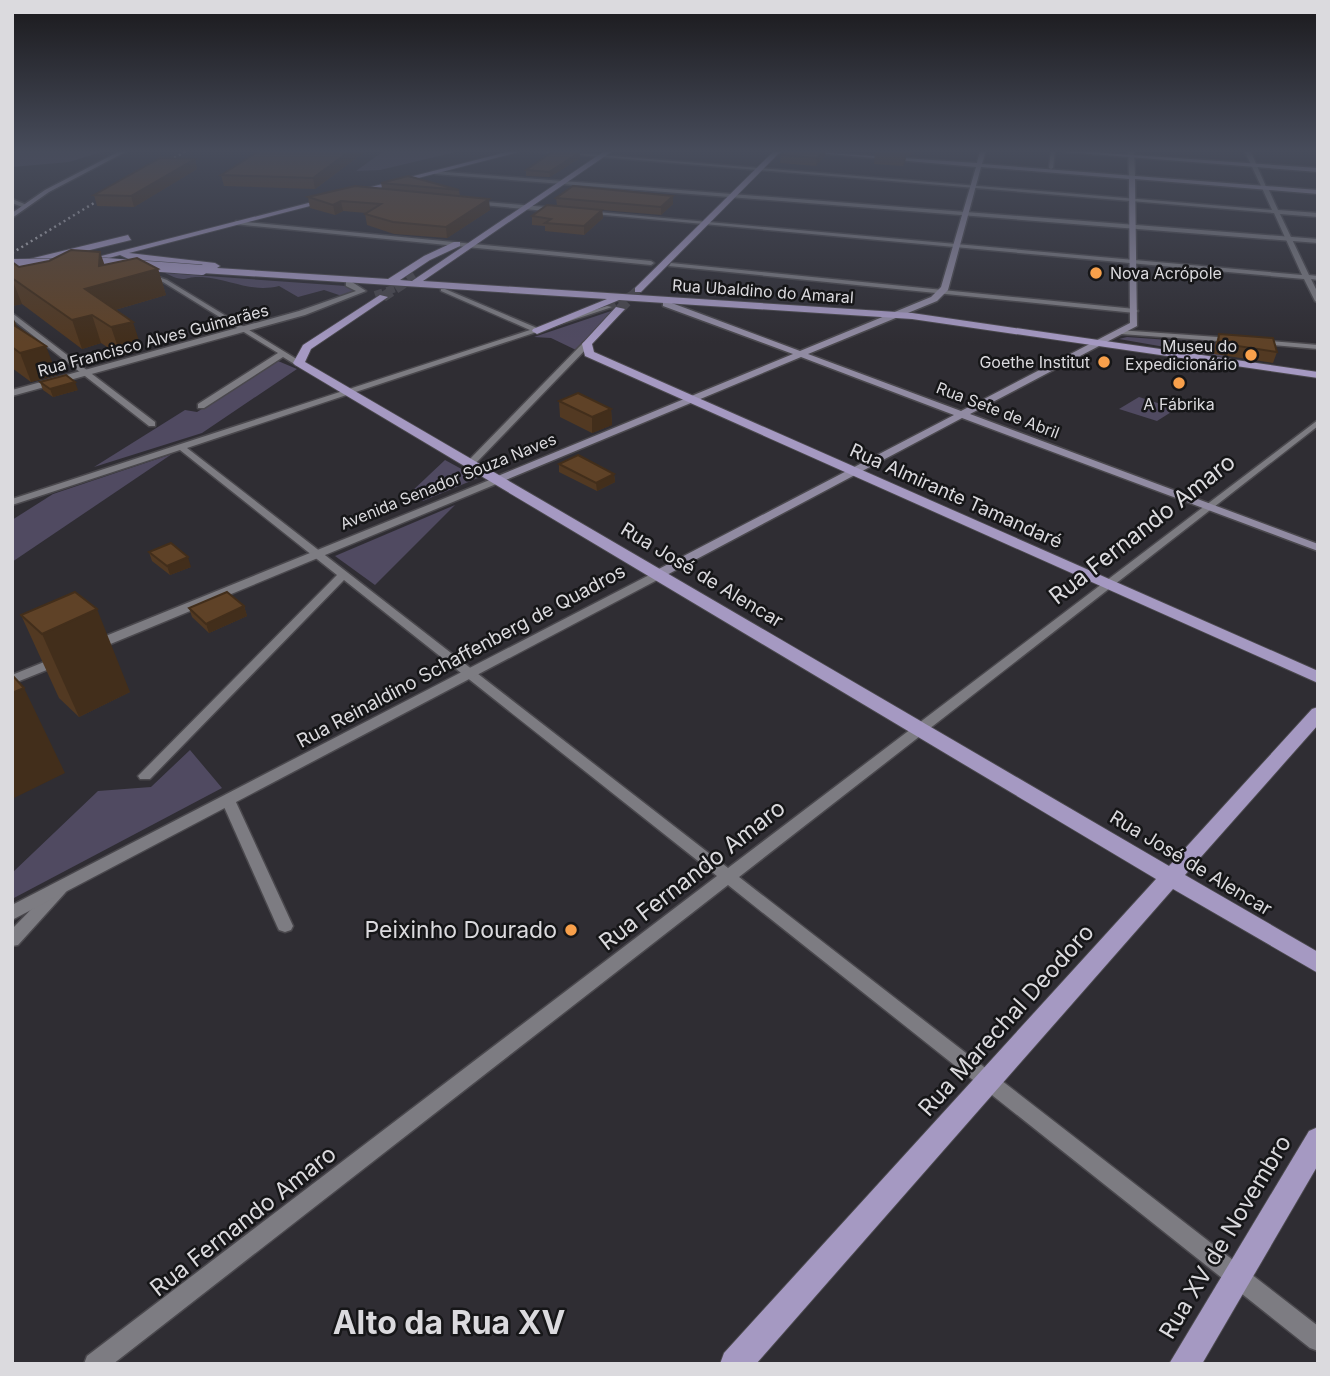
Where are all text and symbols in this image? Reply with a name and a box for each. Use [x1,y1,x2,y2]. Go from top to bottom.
place label: Nova Acrópole [1110,263,1222,283]
marker: Nova Acrópole [1088,265,1104,281]
street label: Rua Ubaldino do Amaral [672,275,854,307]
street label: Rua Francisco Alves Guimarães [35,299,271,381]
place label: Museu do Expedicionário [1125,336,1237,374]
marker: Museu do Expedicionário [1243,347,1259,363]
place label: Goethe Institut [979,352,1090,372]
marker: Goethe Institut [1096,354,1112,370]
marker: A Fábrika [1171,375,1187,391]
street label: Rua Sete de Abril [934,377,1062,443]
place label: A Fábrika [1143,394,1215,414]
street label: Avenida Senador Souza Naves [337,428,559,534]
street label: Rua Almirante Tamandaré [846,439,1066,553]
street label: Rua Fernando Amaro [1043,448,1241,610]
street label: Rua José de Alencar [617,517,787,633]
street label: Rua Reinaldino Schaffenberg de Quadros [293,559,629,753]
street label: Rua Fernando Amaro [593,794,791,956]
street label: Rua José de Alencar [1106,805,1276,921]
place label: Peixinho Dourado [364,916,557,944]
street label: Rua Marechal Deodoro [912,918,1100,1122]
marker: Peixinho Dourado [563,922,579,938]
street label: Rua XV de Novembro [1153,1130,1297,1344]
street label: Rua Fernando Amaro [144,1140,342,1302]
district label: Alto da Rua XV [333,1303,565,1342]

